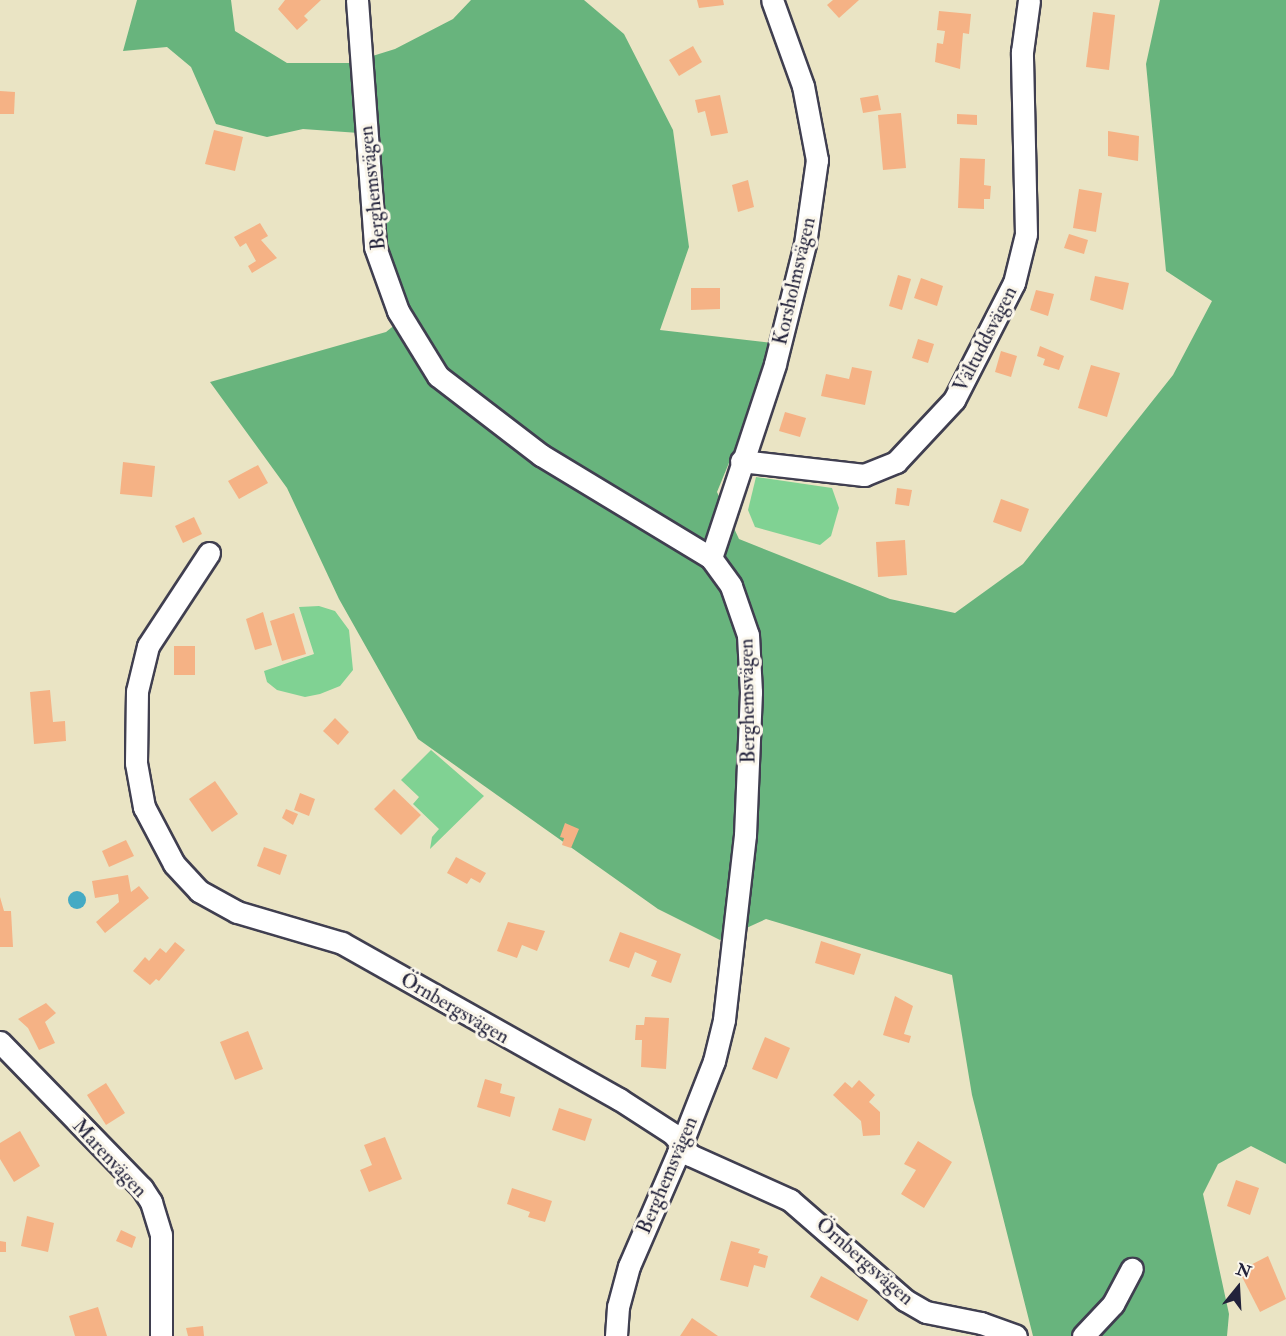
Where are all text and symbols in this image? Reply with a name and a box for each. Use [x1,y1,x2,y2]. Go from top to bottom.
street label: Berghemsvägen [354,125,390,251]
street label: Korsholmsvägen [768,215,820,347]
street label: Vältuddsvägen [948,282,1022,396]
street label: Berghemsvägen [734,638,760,764]
street label: Örnbergsvägen [396,967,514,1049]
street label: Berghemsvägen [632,1113,702,1237]
street label: Marenvägen [68,1114,152,1202]
street label: Örnbergsvägen [811,1212,919,1310]
north arrow [1208,1258,1268,1318]
text: N [1234,1259,1253,1283]

